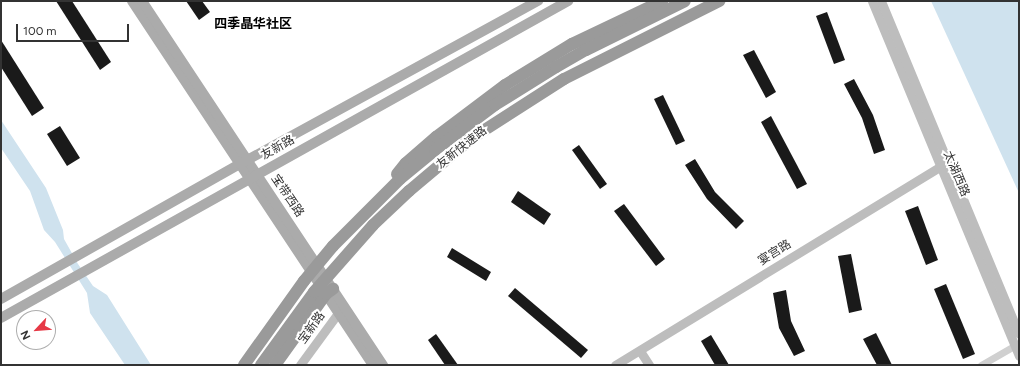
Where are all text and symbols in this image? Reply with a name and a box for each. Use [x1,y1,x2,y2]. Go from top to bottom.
scale bar [18,16,131,42]
district label: 四季晶华社区 [214,16,292,32]
text: 100 m [23,24,57,38]
street label: 友新快速路 [434,124,490,172]
street label: 友新路 [259,133,297,163]
street label: 太湖西路 [940,149,972,199]
street label: 宝带西路 [268,172,306,220]
street label: 宴宫路 [756,237,794,269]
street label: 宝新路 [296,309,328,347]
north arrow [16,310,56,350]
text: N [18,328,33,342]

